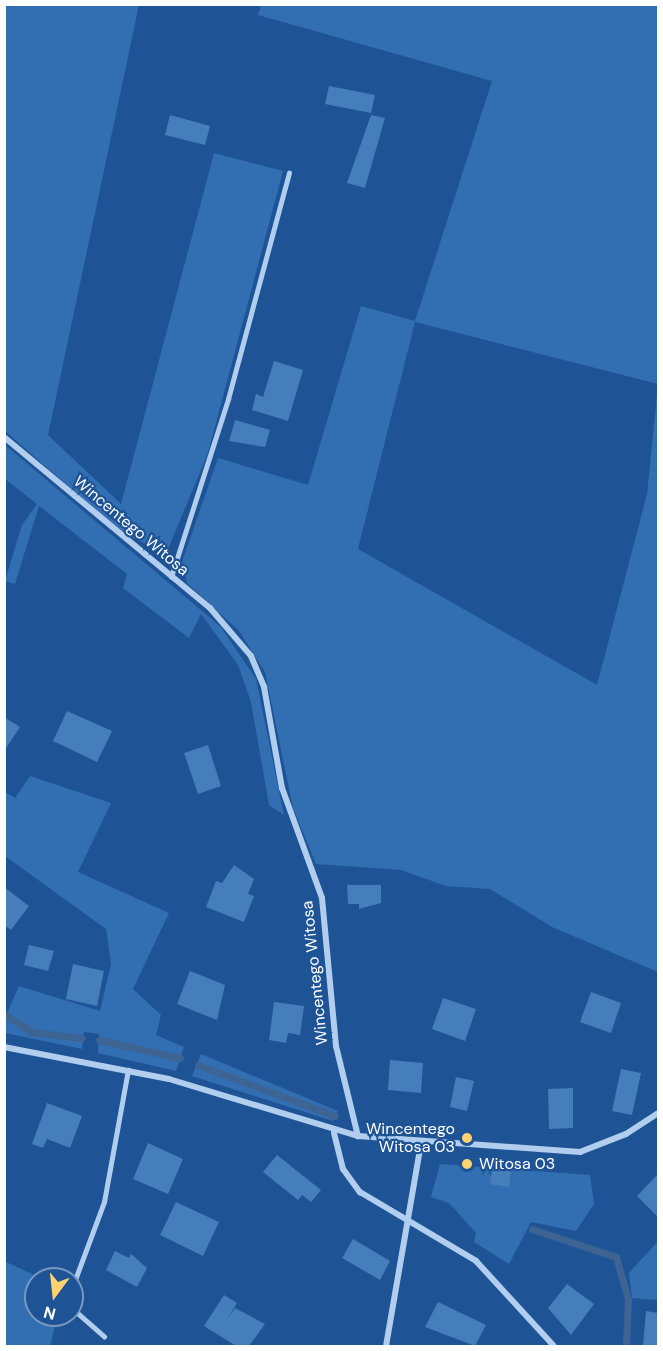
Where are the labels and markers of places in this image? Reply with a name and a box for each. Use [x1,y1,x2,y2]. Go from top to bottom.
place label: Wincentego Witosa 03 [366,1119,455,1157]
marker: Wincentego Witosa 03 [460,1131,474,1145]
place label: Witosa 03 [479,1154,555,1174]
marker: Witosa 03 [460,1157,474,1171]

